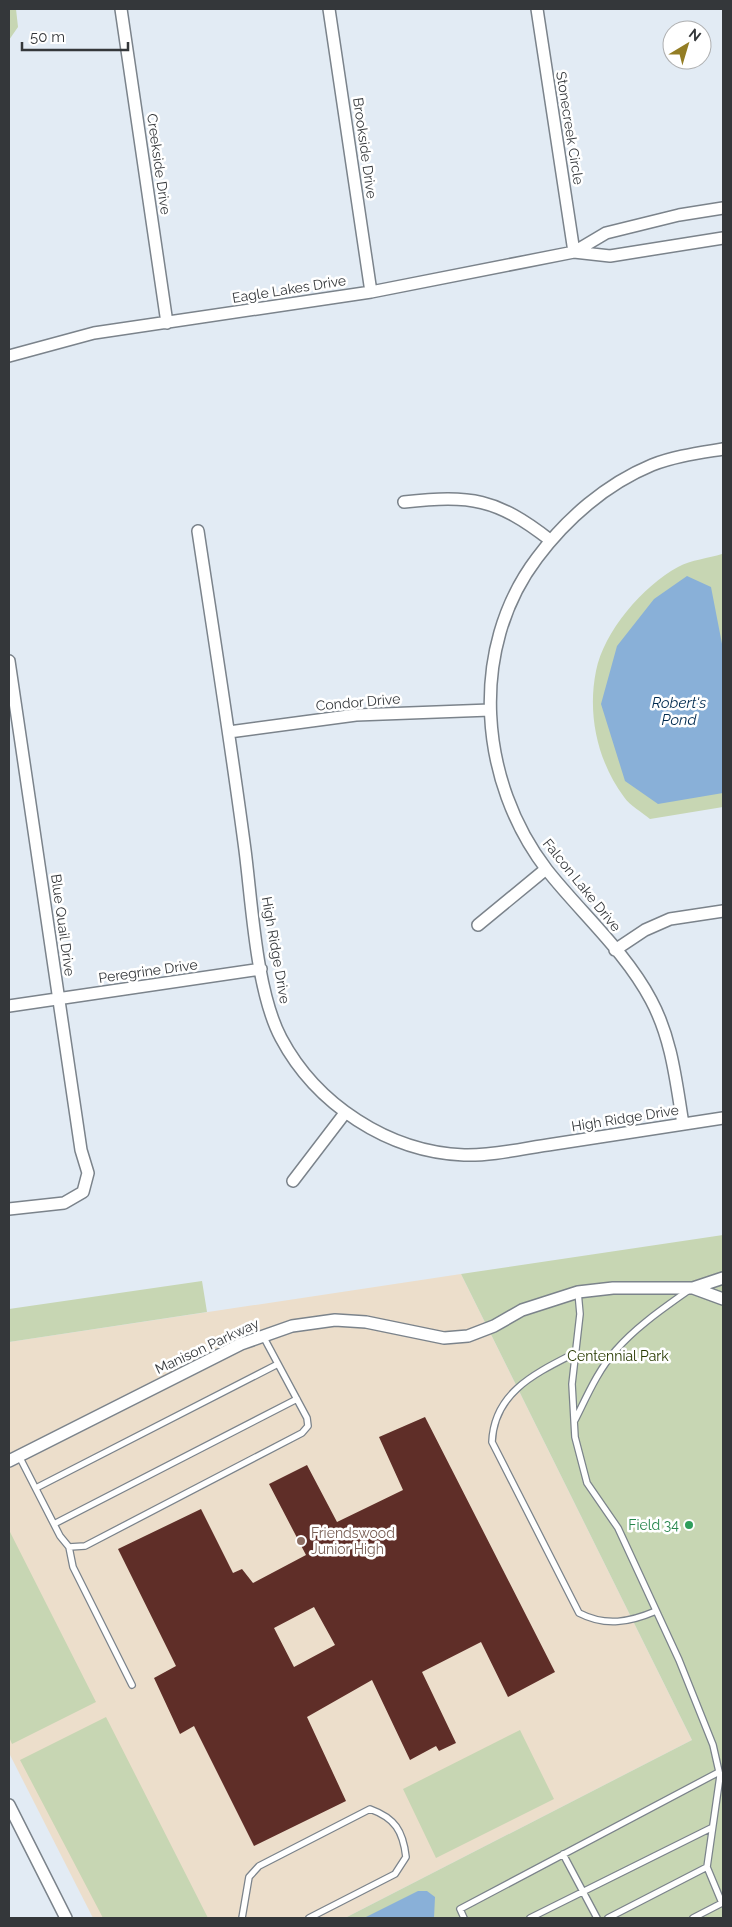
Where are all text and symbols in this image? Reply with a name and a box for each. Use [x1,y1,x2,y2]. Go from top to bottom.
scale bar [22,20,129,52]
north arrow [662,20,712,70]
text: N [686,25,704,44]
text: 50 m [30,28,65,46]
street label: Stonecreek Circle [553,70,587,186]
street label: Brookside Drive [350,96,380,200]
street label: Creekside Drive [144,112,174,216]
street label: Eagle Lakes Drive [231,272,347,306]
street label: Condor Drive [315,690,401,714]
water label: Robert's Pond [652,694,706,729]
street label: Falcon Lake Drive [540,835,624,935]
street label: Blue Quail Drive [48,873,78,977]
street label: High Ridge Drive [259,895,293,1005]
street label: Peregrine Drive [98,956,198,986]
street label: High Ridge Drive [570,1102,680,1134]
street label: Manison Parkway [153,1315,262,1377]
park label: Centennial Park [567,1348,669,1364]
place label: Field 34 [628,1517,679,1533]
marker: Field 34 [683,1519,695,1531]
place label: Friendswood Junior High [311,1525,395,1557]
marker: Friendswood Junior High [295,1535,307,1547]

